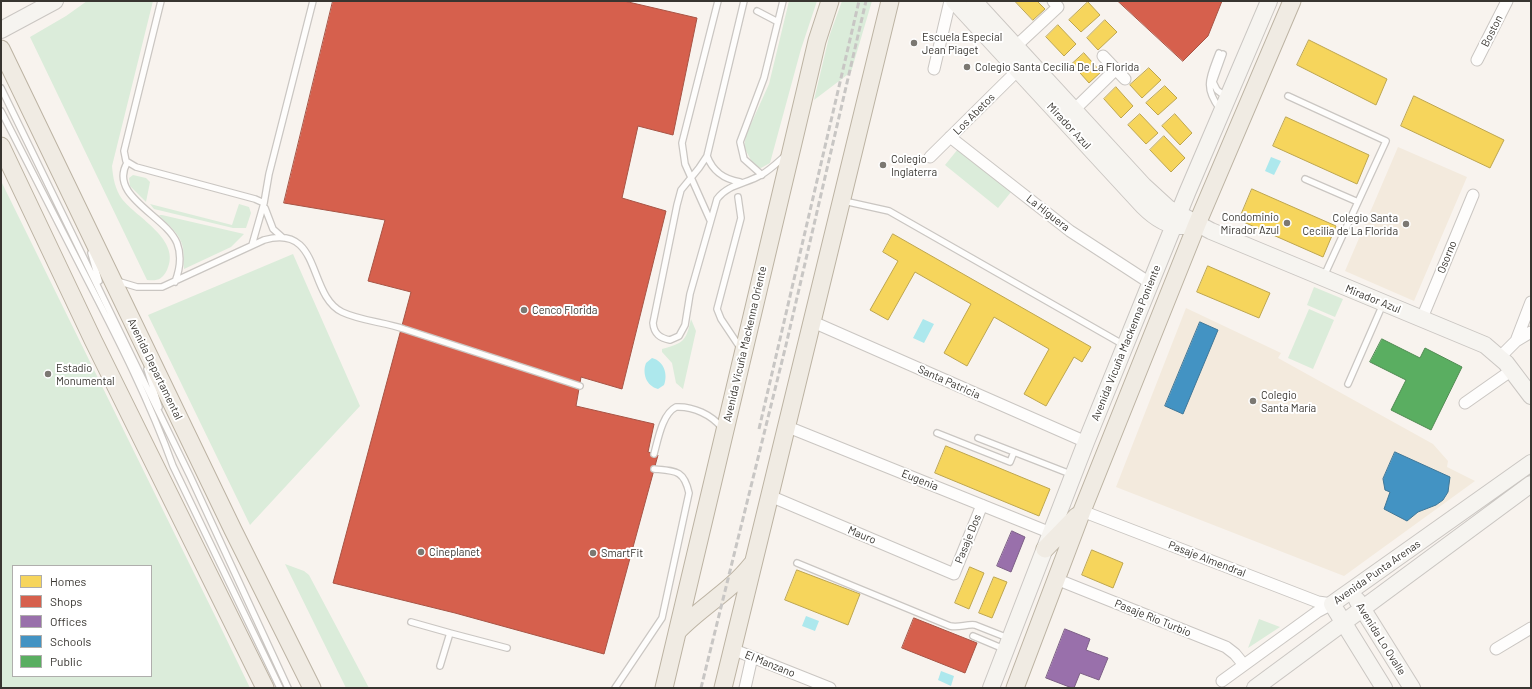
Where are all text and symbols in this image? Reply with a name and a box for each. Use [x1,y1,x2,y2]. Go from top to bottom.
street label: Boston [1478,13,1506,49]
place label: Escuela Especial Jean Piaget [922,30,1002,56]
marker: Escuela Especial Jean Piaget [909,38,919,48]
place label: Colegio Santa Cecilia De La Florida [975,60,1139,74]
marker: Colegio Santa Cecilia De La Florida [962,62,972,72]
street label: Los Abetos [951,91,997,137]
street label: Mirador Azul [1044,100,1094,152]
place label: Colegio Inglaterra [891,152,937,178]
marker: Colegio Inglaterra [878,160,888,170]
street label: La Higuera [1024,192,1072,234]
place label: Condominio Mirador Azul [1221,210,1279,236]
place label: Colegio Santa Cecilia de La Florida [1302,211,1398,237]
marker: Condominio Mirador Azul [1282,218,1292,228]
marker: Colegio Santa Cecilia de La Florida [1401,219,1411,229]
street label: Osorno [1435,239,1459,275]
street label: Avenida Vicuña Mackenna Poniente [1089,263,1163,423]
street label: Avenida Vicuña Mackenna Oriente [721,265,769,423]
street label: Mirador Azul [1343,282,1403,316]
place label: Cenco Florida [532,303,597,317]
marker: Cenco Florida [519,305,529,315]
street label: Avenida Departamental [125,316,185,422]
place label: Estadio Monumental [56,361,115,387]
street label: Santa Patricia [916,362,982,402]
marker: Estadio Monumental [43,369,53,379]
place label: Colegio Santa María [1261,388,1316,414]
marker: Colegio Santa María [1248,396,1258,406]
street label: Eugenia [900,467,940,493]
street label: Pasaje Dos [952,512,984,566]
street label: Mauro [846,523,878,547]
street label: Avenida Punta Arenas [1331,537,1423,607]
street label: Pasaje Almendral [1166,538,1248,580]
place label: Cineplanet [429,545,480,559]
place label: SmartFit [601,546,643,560]
marker: Cineplanet [416,547,426,557]
marker: SmartFit [588,548,598,558]
legend [12,565,152,677]
text: Homes [50,574,86,588]
text: Shops [50,594,82,608]
street label: Pasaje Río Turbio [1113,597,1193,639]
street label: Avenida Lo Ovalle [1353,600,1409,678]
text: Offices [50,614,87,628]
text: Schools [50,634,91,648]
street label: El Manzano [743,648,797,680]
text: Public [50,654,82,668]

